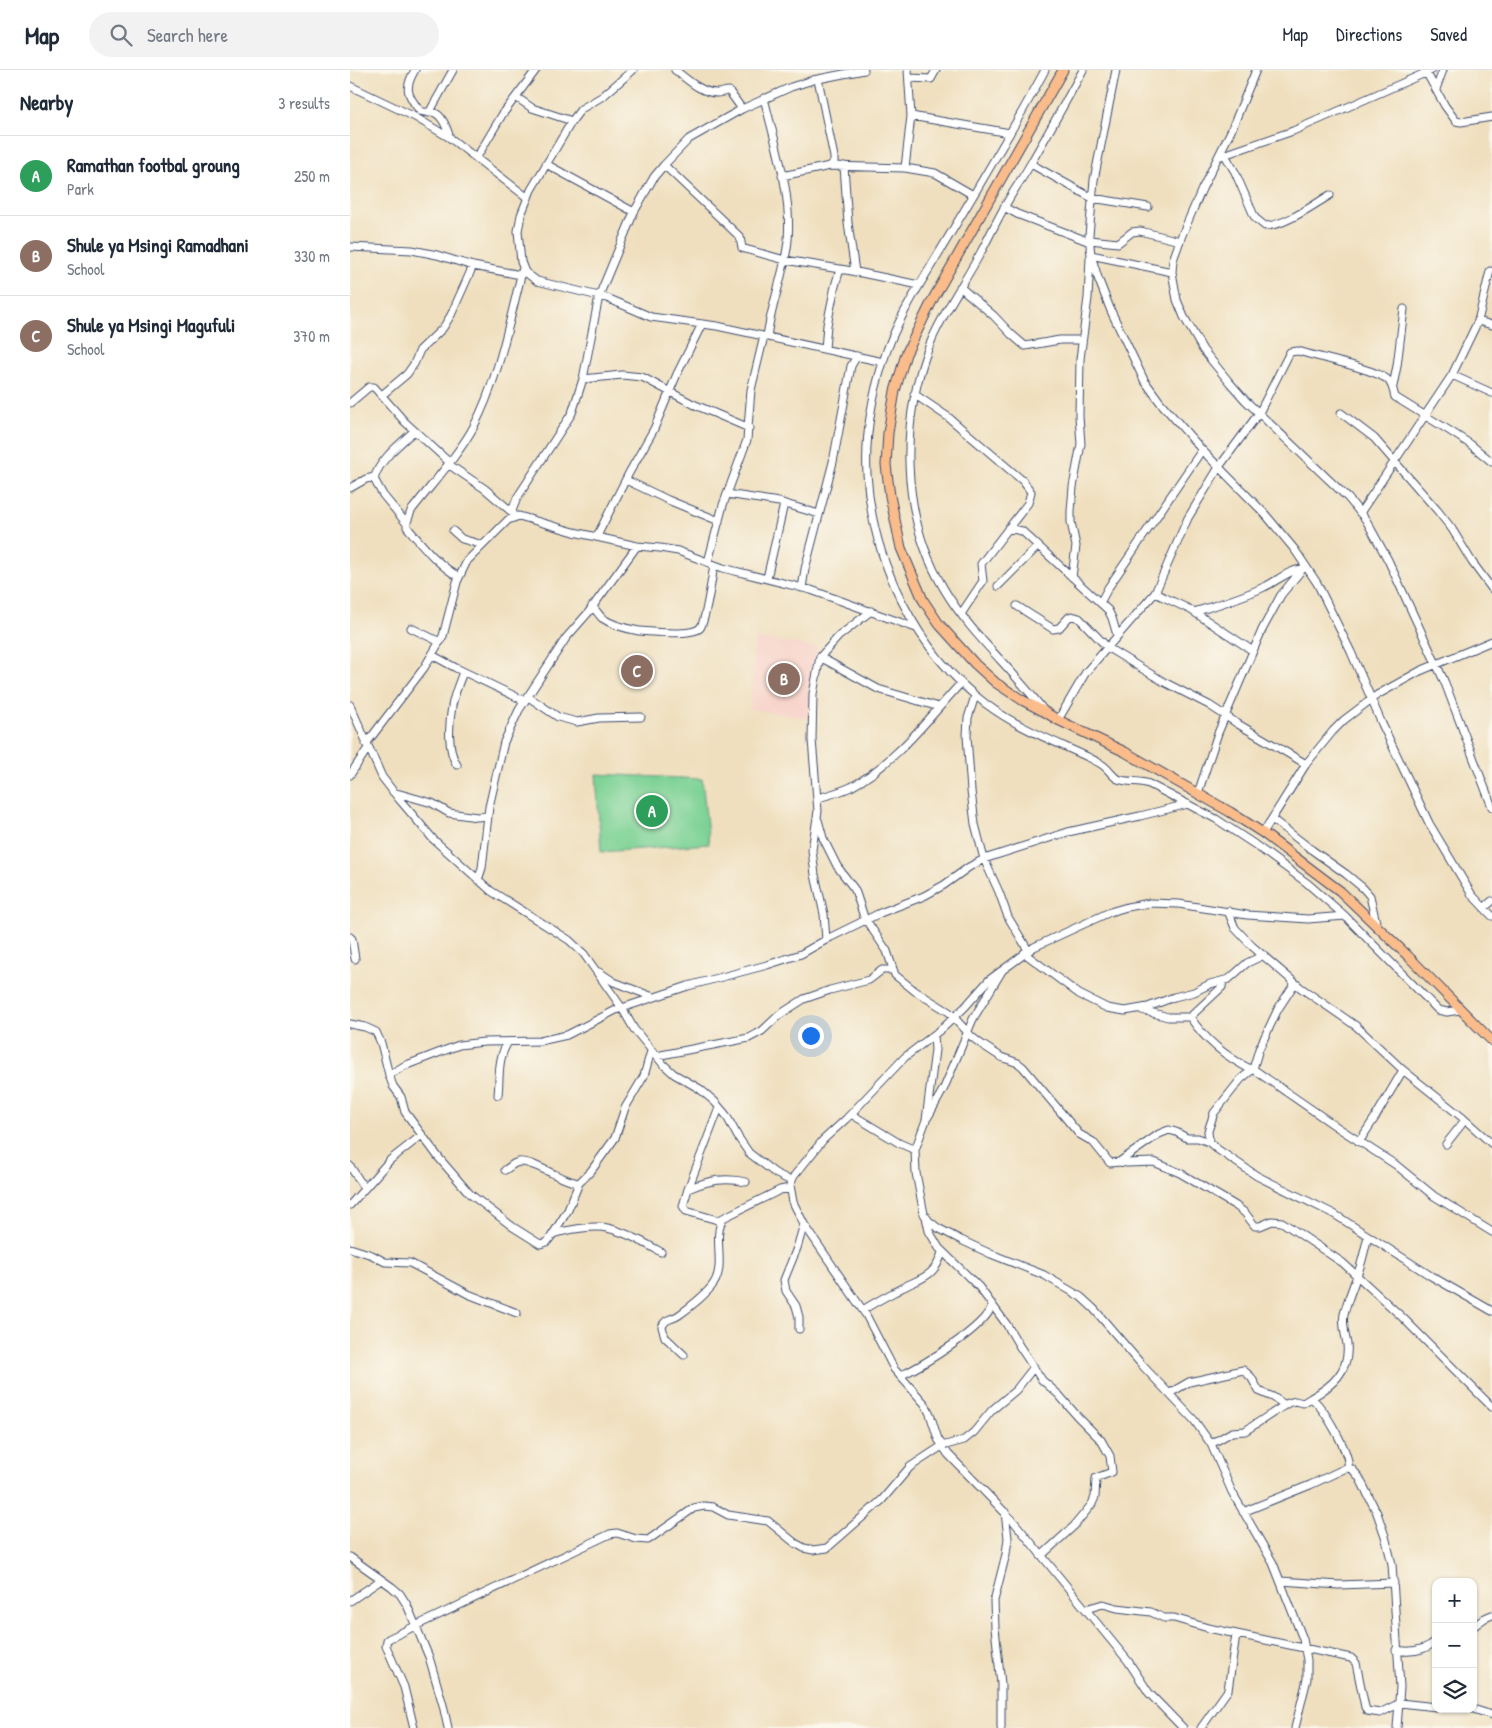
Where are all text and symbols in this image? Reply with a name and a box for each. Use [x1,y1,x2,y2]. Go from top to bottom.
search box [89,12,439,57]
text: Map [25,19,59,51]
icon: search [107,21,135,49]
text: Search here [147,22,228,48]
text: Map [1283,22,1308,47]
text: Directions [1336,22,1402,47]
text: Saved [1430,22,1467,47]
text: Nearby [20,88,73,117]
text: 3 results [278,92,330,114]
text: Ramathan footbal groung [67,152,240,178]
text: A [32,165,40,187]
text: 250 m [294,165,330,187]
text: Park [67,178,94,200]
text: Shule ya Msingi Ramadhani [67,232,249,258]
text: B [32,245,40,267]
text: 330 m [294,245,330,267]
text: School [67,258,104,280]
text: Shule ya Msingi Magufuli [67,312,235,338]
text: C [32,325,40,347]
text: 370 m [293,325,330,347]
text: School [67,338,104,360]
pin: C [621,652,653,690]
pin: B [768,660,800,698]
pin: A [636,792,668,830]
your location [798,1023,824,1049]
map controls [1432,1578,1477,1713]
button: + [1432,1578,1477,1623]
button: − [1432,1623,1477,1668]
button: layers [1432,1668,1477,1713]

